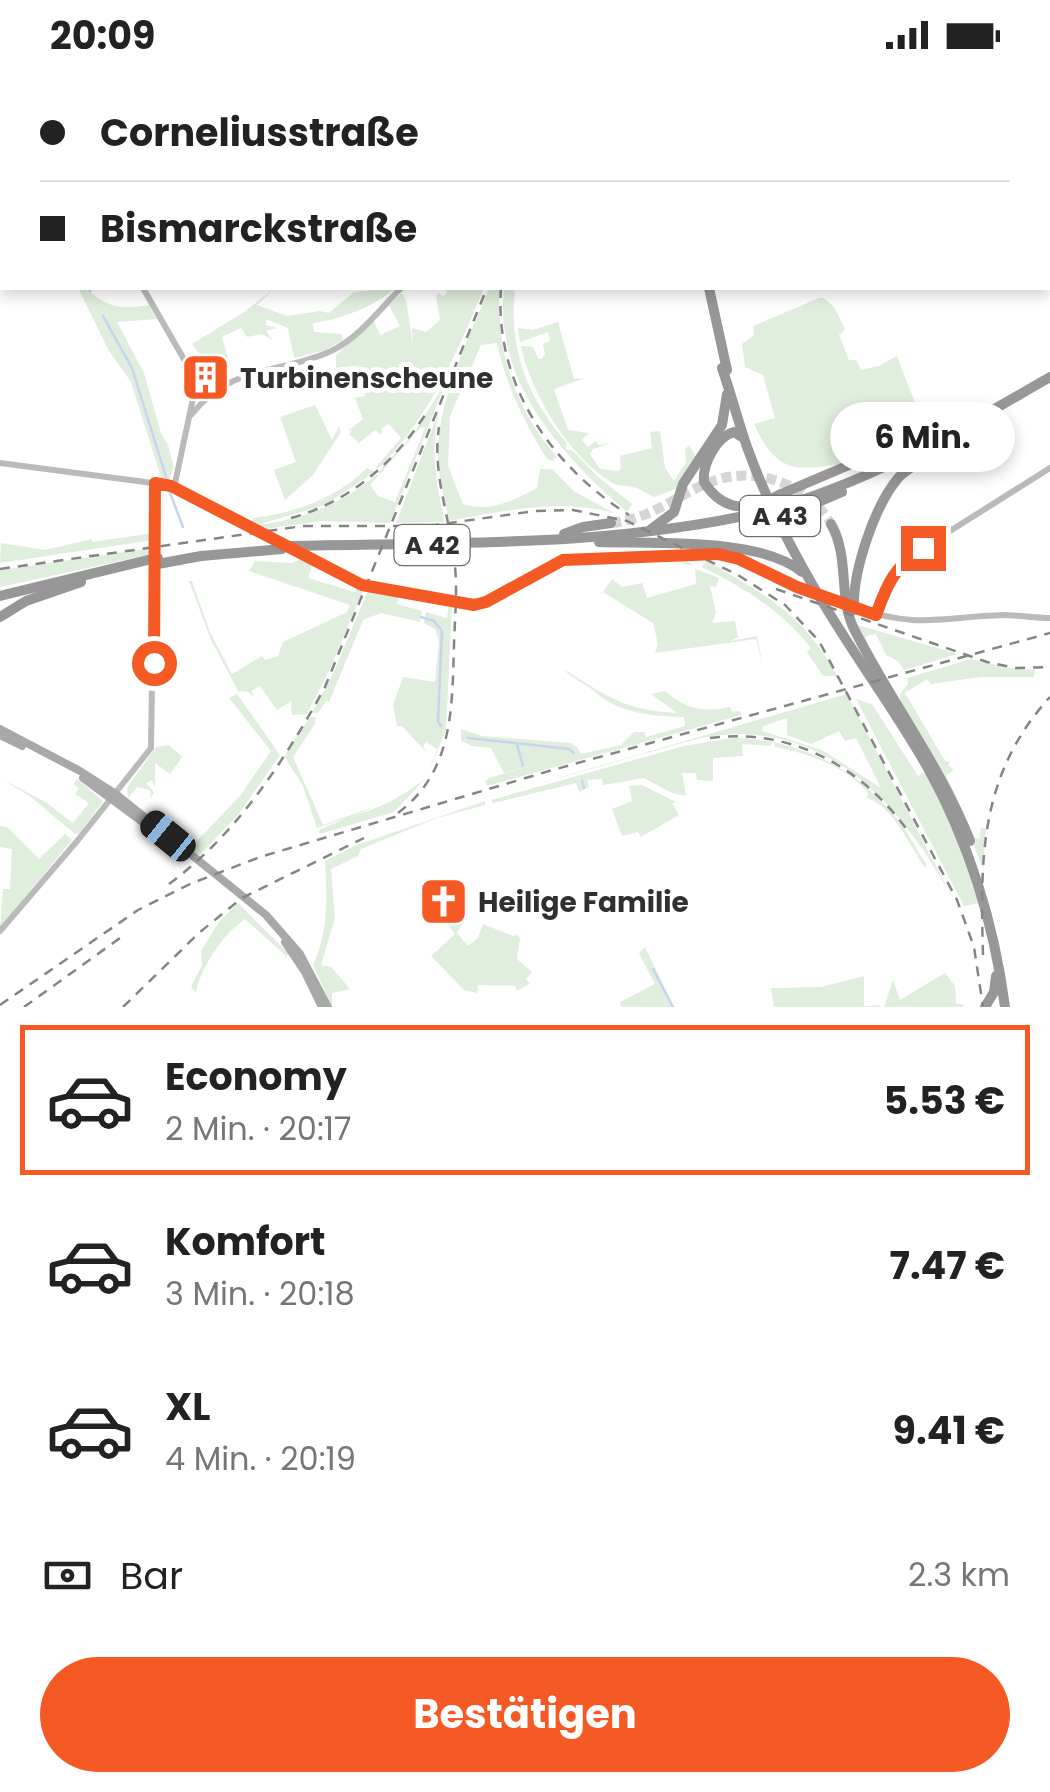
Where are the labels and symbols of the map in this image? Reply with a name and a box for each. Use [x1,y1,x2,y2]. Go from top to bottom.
building icon: Turbinenscheune [179,352,231,404]
place label: Turbinenscheune [240,359,493,398]
callout: 6 Min. [830,403,1016,473]
road number: A 43 [740,496,820,536]
road number: A 42 [394,525,470,565]
route end [901,526,946,571]
route start [132,641,177,686]
car [135,805,201,867]
church icon: Heilige Familie [417,876,469,928]
place label: Heilige Familie [478,883,689,922]

